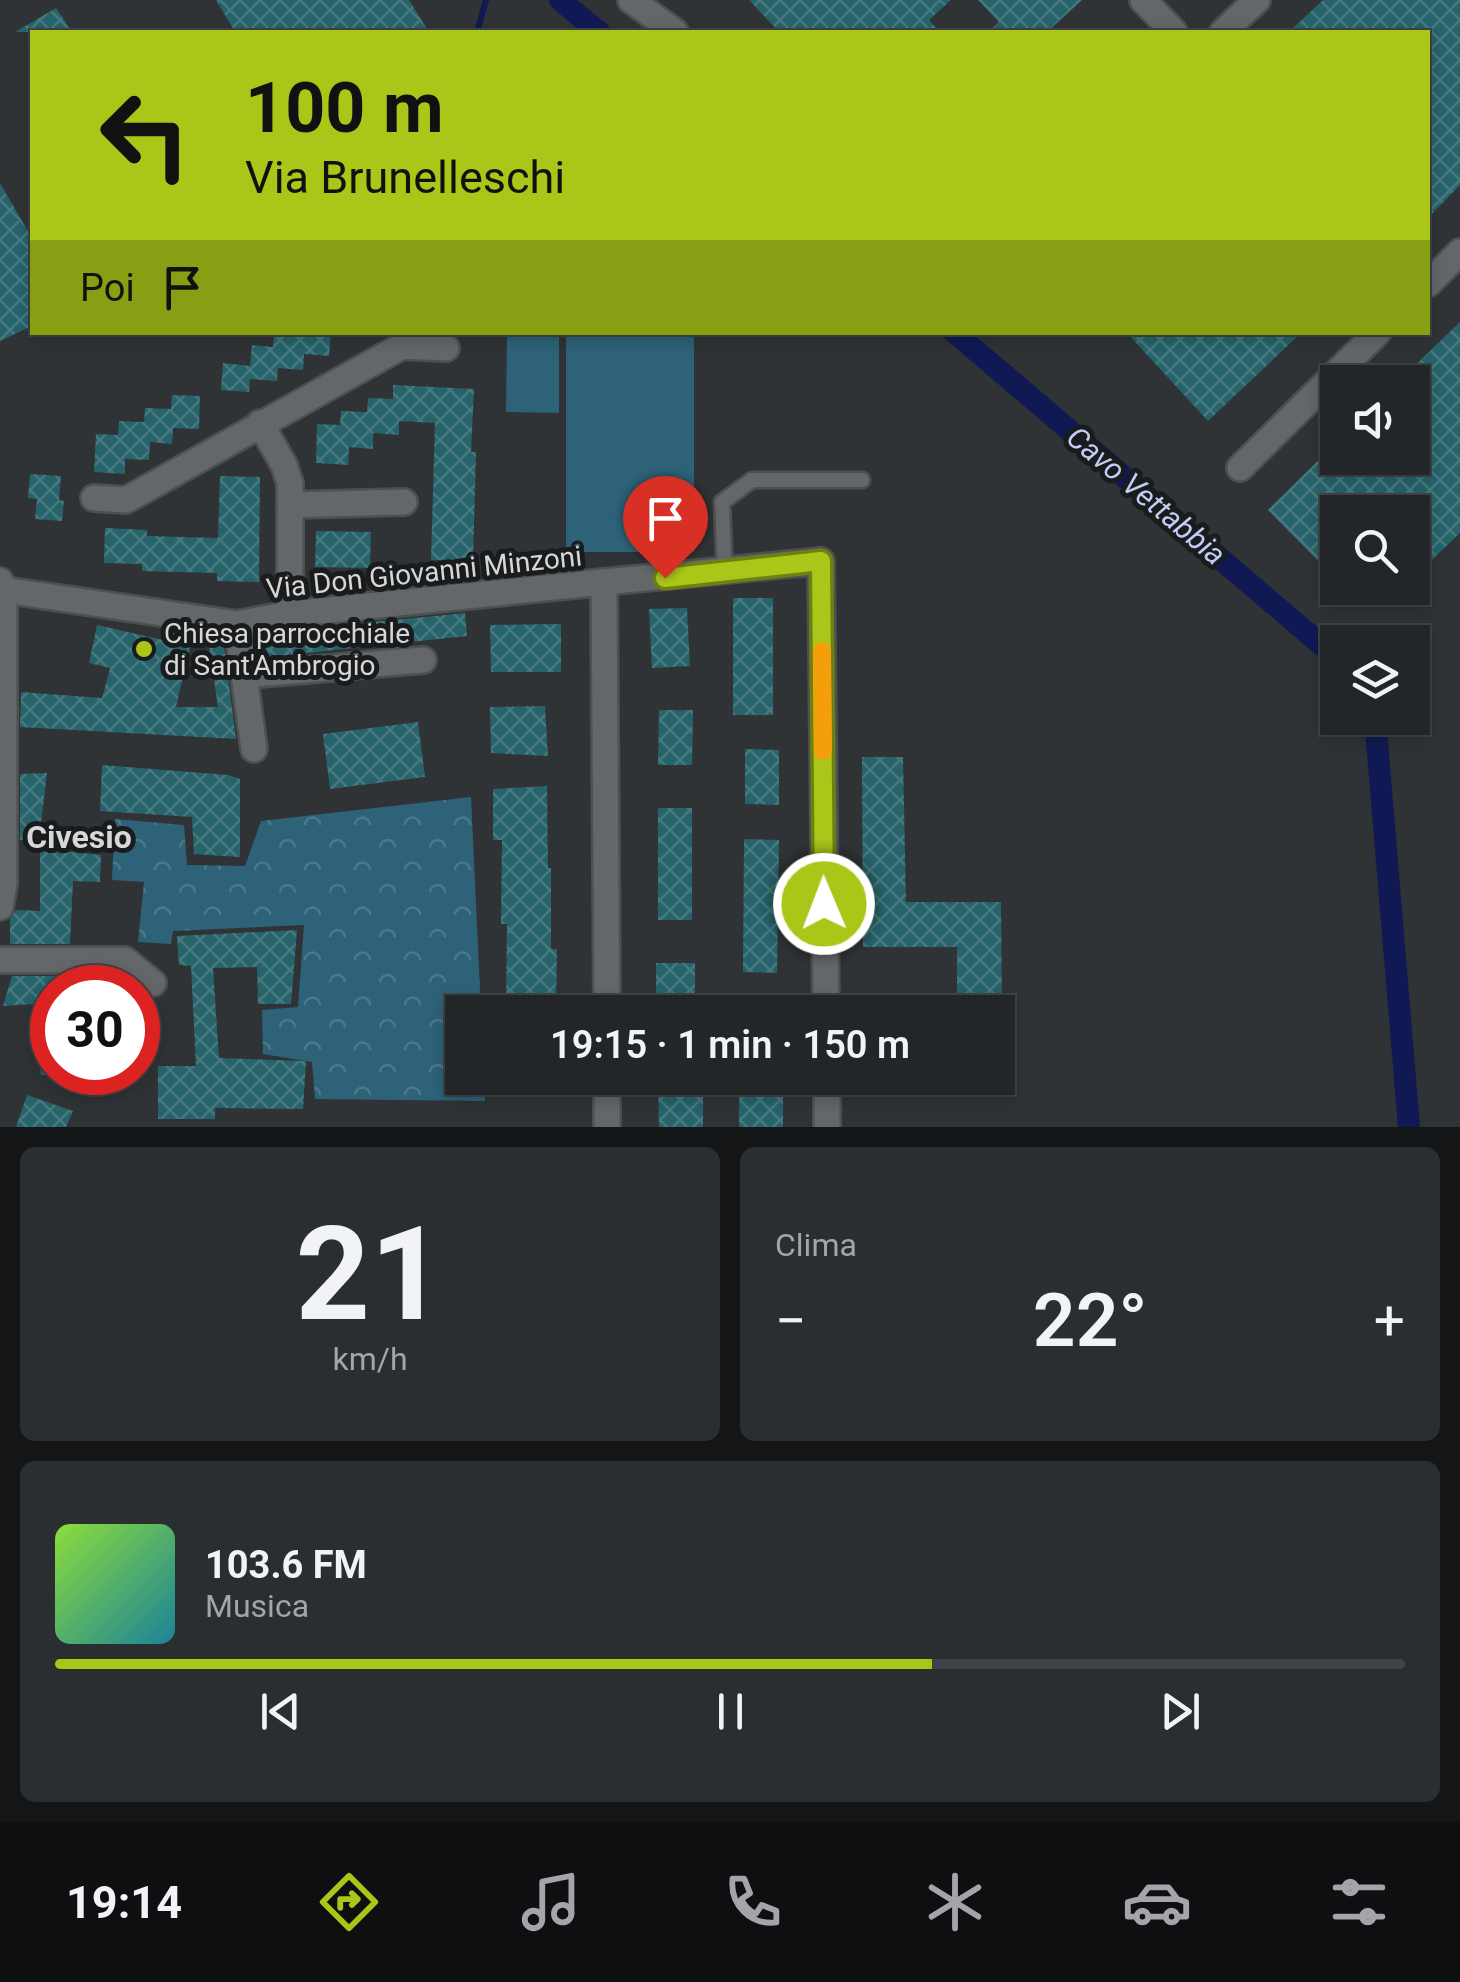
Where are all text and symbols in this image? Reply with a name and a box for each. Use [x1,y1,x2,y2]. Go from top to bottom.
text: 100 m [245,67,444,149]
icon: left [80,70,210,200]
text: Via Brunelleschi [245,151,565,204]
icon: arrive [155,260,210,315]
text: Poi [80,266,135,310]
map controls [1320,365,1430,735]
button: sound [1320,365,1430,475]
water label: Cavo Vettabbia [1060,419,1233,572]
pin [623,476,708,579]
icon: arrive [638,491,693,546]
button: search [1320,495,1430,605]
street label: Via Don Giovanni Minzoni [265,540,583,605]
place label: Chiesa parrocchiale di Sant'Ambrogio [164,617,410,682]
button: layers [1320,625,1430,735]
marker: Chiesa parrocchiale di Sant'Ambrogio [133,638,155,660]
district label: Civesio [26,818,132,856]
position arrow [772,852,876,956]
speed limit sign: 30 [30,965,160,1095]
text: 19:15 · 1 min · 150 m [550,1023,910,1067]
text: 21 [295,1198,445,1351]
text: Clima [775,1226,857,1264]
text: 22° [1033,1276,1147,1364]
text: − [775,1289,806,1353]
text: + [1374,1289,1405,1353]
text: km/h [332,1340,408,1378]
text: 103.6 FM [205,1543,367,1587]
text: Musica [205,1587,309,1625]
icon: previous [253,1684,308,1739]
icon: pause [703,1684,758,1739]
icon: next [1153,1684,1208,1739]
icon: directions [314,1867,384,1937]
icon: music [516,1867,586,1937]
icon: phone [718,1867,788,1937]
icon: climate [920,1867,990,1937]
icon: car [1122,1867,1192,1937]
icon: filters [1324,1867,1394,1937]
text: 19:14 [66,1876,182,1929]

